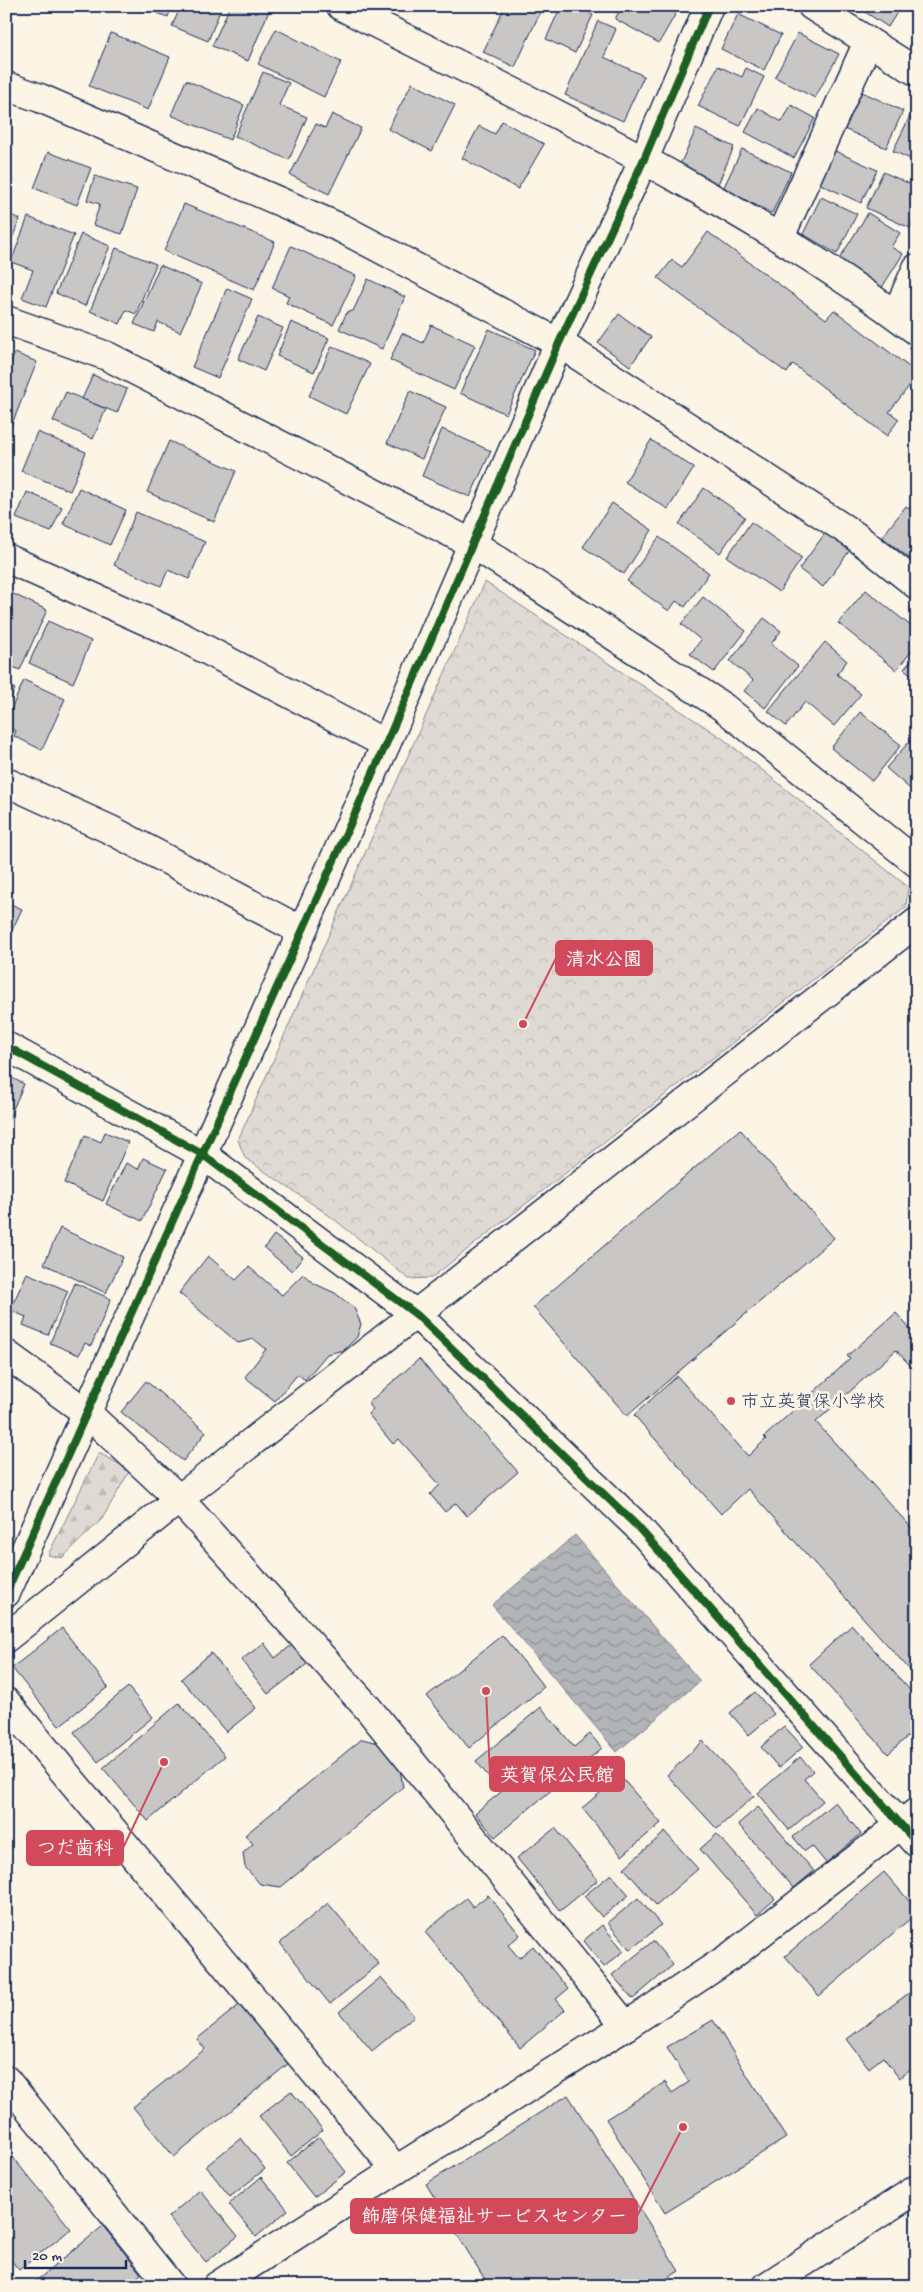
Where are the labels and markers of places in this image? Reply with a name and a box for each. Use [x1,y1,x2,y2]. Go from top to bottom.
callout: 清水公園 [556,941,652,975]
place label: 市立英賀保小学校 [741,1392,885,1414]
marker: 市立英賀保小学校 [725,1395,737,1407]
callout: 英賀保公民館 [490,1757,624,1791]
callout: つだ歯科 [27,1831,123,1865]
callout: 飾磨保健福祉サービスセンター [351,2199,637,2233]

